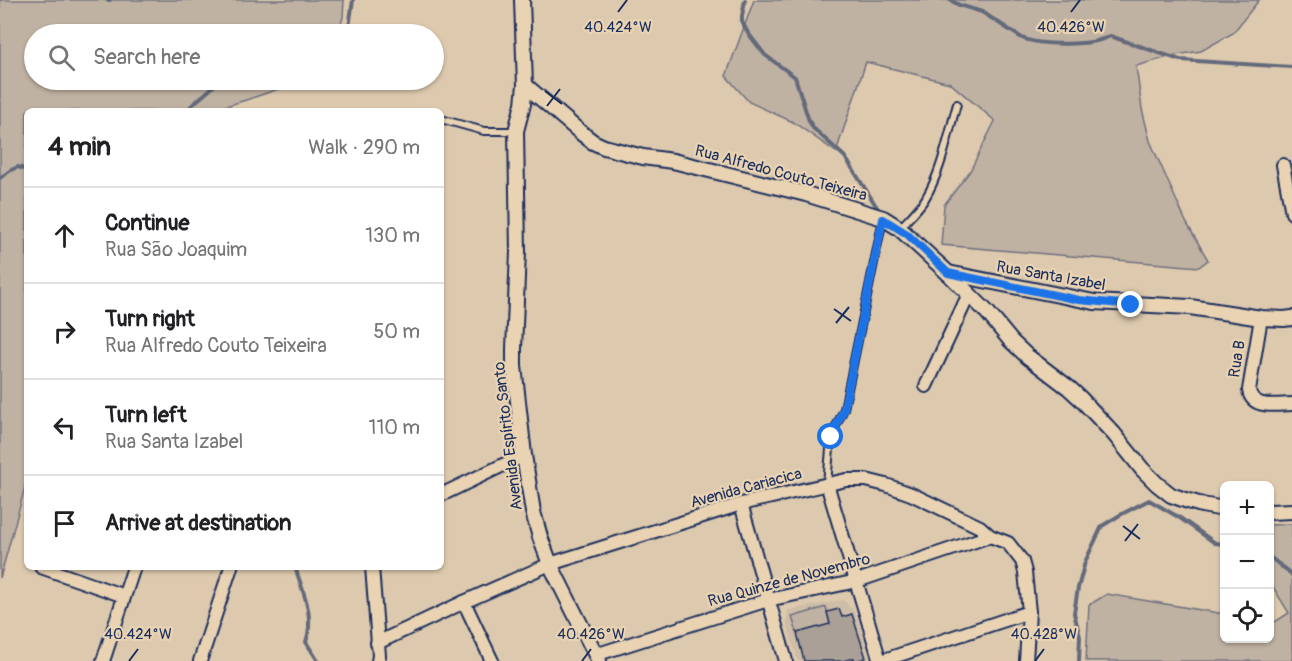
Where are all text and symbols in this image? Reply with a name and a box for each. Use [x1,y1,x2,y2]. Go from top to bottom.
text: 40.424°W [584,18,652,37]
text: 40.426°W [1037,18,1105,37]
search box [24,24,444,90]
icon: search [45,41,78,74]
text: Search here [93,43,200,71]
text: 4 min [48,131,111,163]
text: Walk · 290 m [308,135,420,160]
street label: Rua Alfredo Couto Teixeira [693,140,869,206]
text: Continue [105,209,189,237]
icon: ahead [48,219,81,252]
text: 130 m [365,223,420,248]
text: Rua São Joaquim [105,237,247,262]
street label: Rua Santa Izabel [995,257,1107,295]
route end [1117,291,1143,317]
text: Turn right [105,305,195,333]
icon: right [48,315,81,348]
text: 50 m [373,319,420,344]
text: Rua Alfredo Couto Teixeira [105,333,327,358]
street label: Rua B [1224,339,1250,379]
street label: Avenida Espírito Santo [489,360,527,511]
text: Turn left [105,401,187,429]
icon: left [48,411,81,444]
text: 110 m [369,415,420,440]
route start [817,423,843,449]
text: Rua Santa Izabel [105,429,243,454]
street label: Avenida Cariacica [688,463,804,513]
map controls [1220,481,1274,643]
button: + [1220,481,1274,535]
icon: arrive [48,507,81,540]
text: Arrive at destination [105,509,291,537]
button: − [1220,535,1274,589]
street label: Rua Quinze de Novembro [706,549,873,611]
button: locate [1220,589,1274,643]
text: 40.424°W [104,625,172,644]
text: 40.426°W [557,625,625,644]
text: 40.428°W [1011,625,1077,644]

